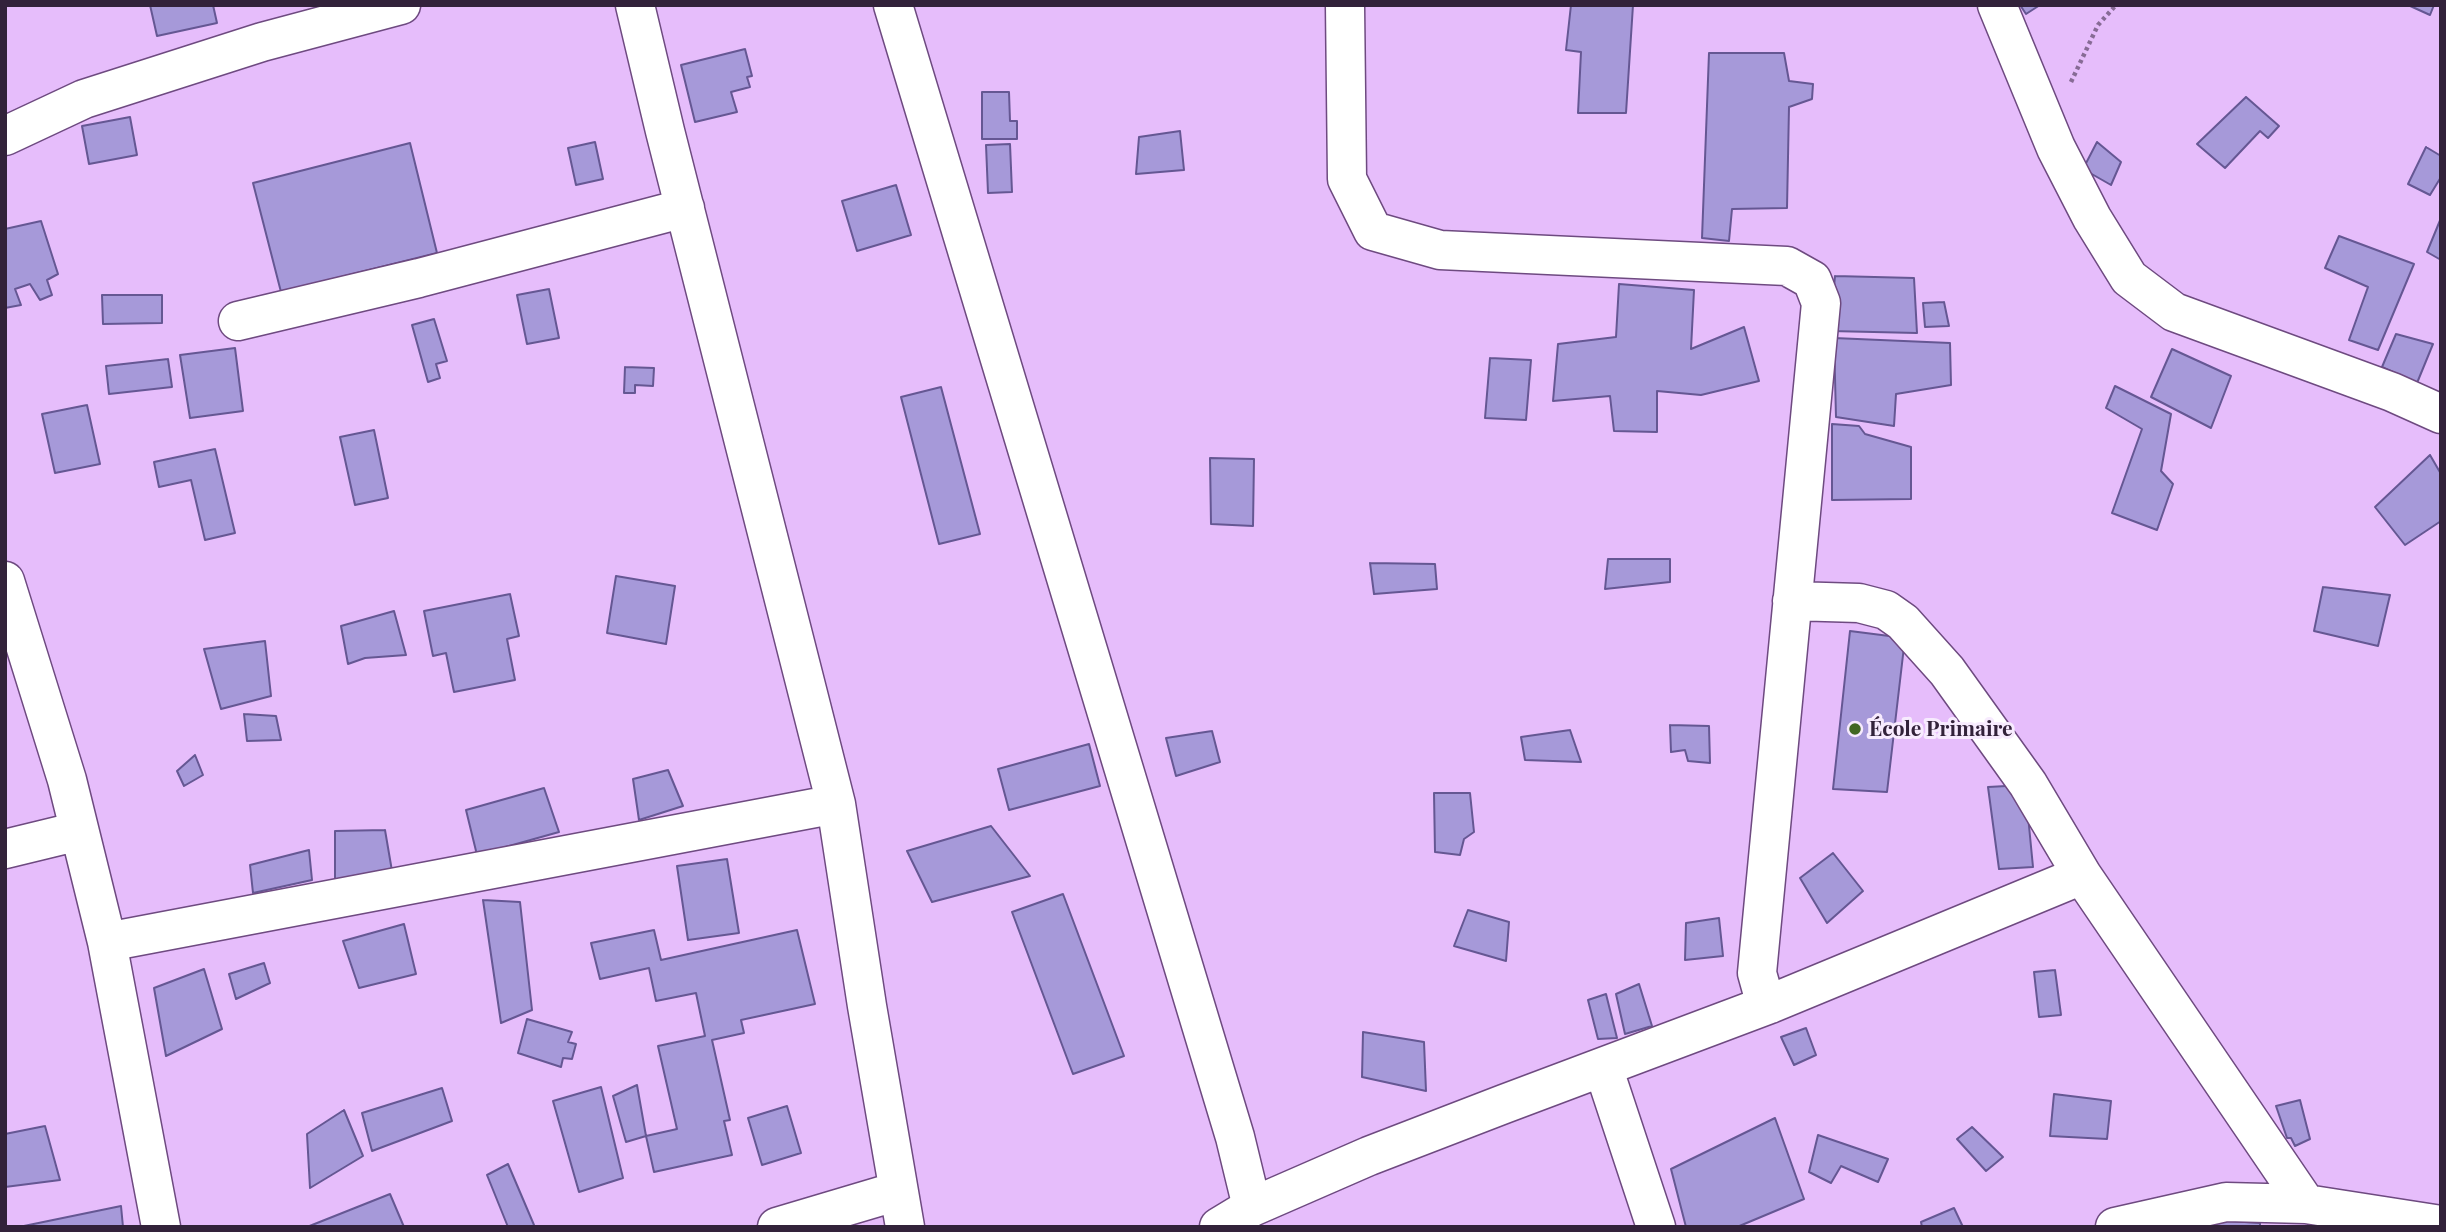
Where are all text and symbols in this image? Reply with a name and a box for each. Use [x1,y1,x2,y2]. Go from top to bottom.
place label: École Primaire [1869,716,2013,742]
marker: École Primaire [1847,721,1863,737]

